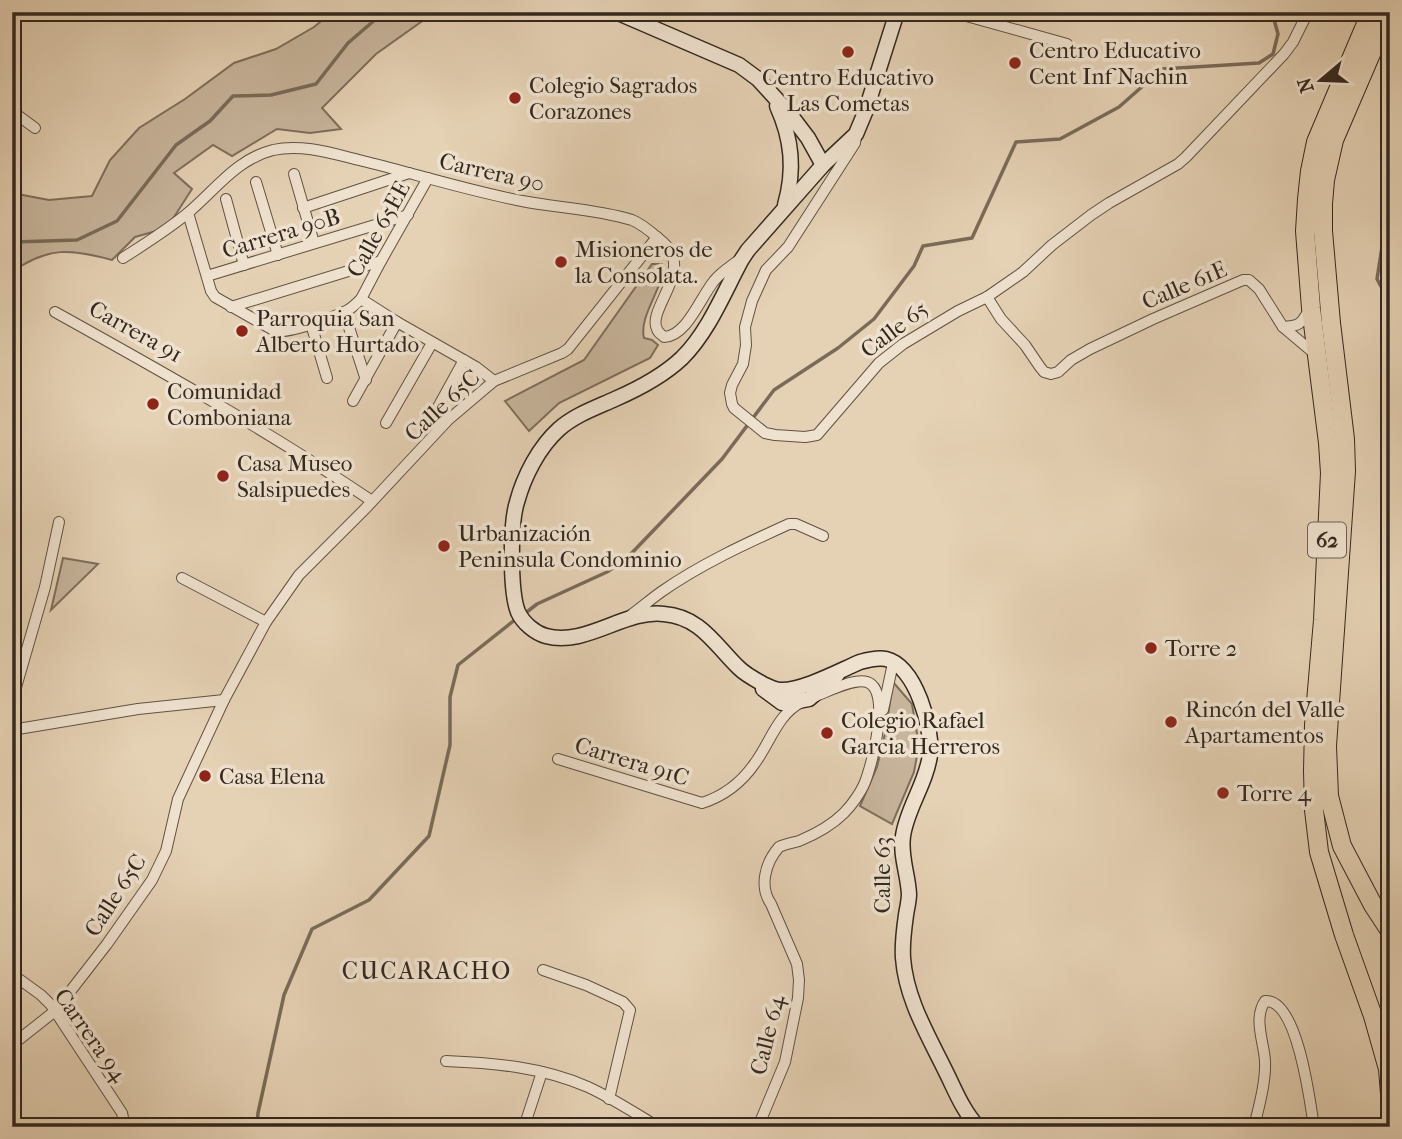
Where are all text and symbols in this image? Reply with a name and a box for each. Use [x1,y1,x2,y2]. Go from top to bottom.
place label: Centro Educativo Cent Inf Nachin [1029,37,1201,90]
marker: Centro Educativo Las Cometas [840,44,856,60]
north arrow [1286,46,1356,116]
marker: Centro Educativo Cent Inf Nachin [1007,55,1023,71]
place label: Centro Educativo Las Cometas [762,64,934,117]
place label: Colegio Sagrados Corazones [529,72,697,125]
text: N [1293,74,1319,96]
marker: Colegio Sagrados Corazones [507,90,523,106]
street label: Carrera 90 [437,147,547,198]
street label: Calle 65EE [341,177,416,282]
street label: Carrera 90B [219,203,343,264]
place label: Misioneros de la Consolata. [574,236,713,289]
marker: Misioneros de la Consolata. [553,254,569,270]
street label: Calle 61E [1138,256,1231,315]
street label: Carrera 91 [84,295,187,368]
street label: Calle 65 [855,295,933,363]
place label: Parroquia San Alberto Hurtado [255,305,419,358]
marker: Parroquia San Alberto Hurtado [234,323,250,339]
street label: Calle 65C [399,364,486,447]
place label: Comunidad Comboniana [167,378,292,431]
marker: Comunidad Comboniana [145,396,161,412]
place label: Casa Museo Salsipuedes [237,450,353,503]
marker: Casa Museo Salsipuedes [215,468,231,484]
place label: Urbanización Peninsula Condominio [458,520,682,573]
road number: 62 [1308,522,1346,558]
marker: Urbanización Peninsula Condominio [436,538,452,554]
place label: Torre 2 [1165,635,1238,662]
marker: Torre 2 [1143,640,1159,656]
place label: Rincón del Valle Apartamentos [1184,696,1345,749]
place label: Colegio Rafael Garcia Herreros [841,707,1000,760]
marker: Rincón del Valle Apartamentos [1163,714,1179,730]
marker: Colegio Rafael Garcia Herreros [819,725,835,741]
street label: Carrera 91C [571,731,692,792]
place label: Casa Elena [219,763,325,790]
marker: Casa Elena [197,768,213,784]
place label: Torre 4 [1237,780,1313,807]
marker: Torre 4 [1215,785,1231,801]
street label: Calle 63 [869,837,896,913]
street label: Calle 65C [79,849,152,942]
district label: CUCARACHO [342,957,512,985]
street label: Carrera 94 [49,983,133,1088]
street label: Calle 64 [745,991,791,1078]

